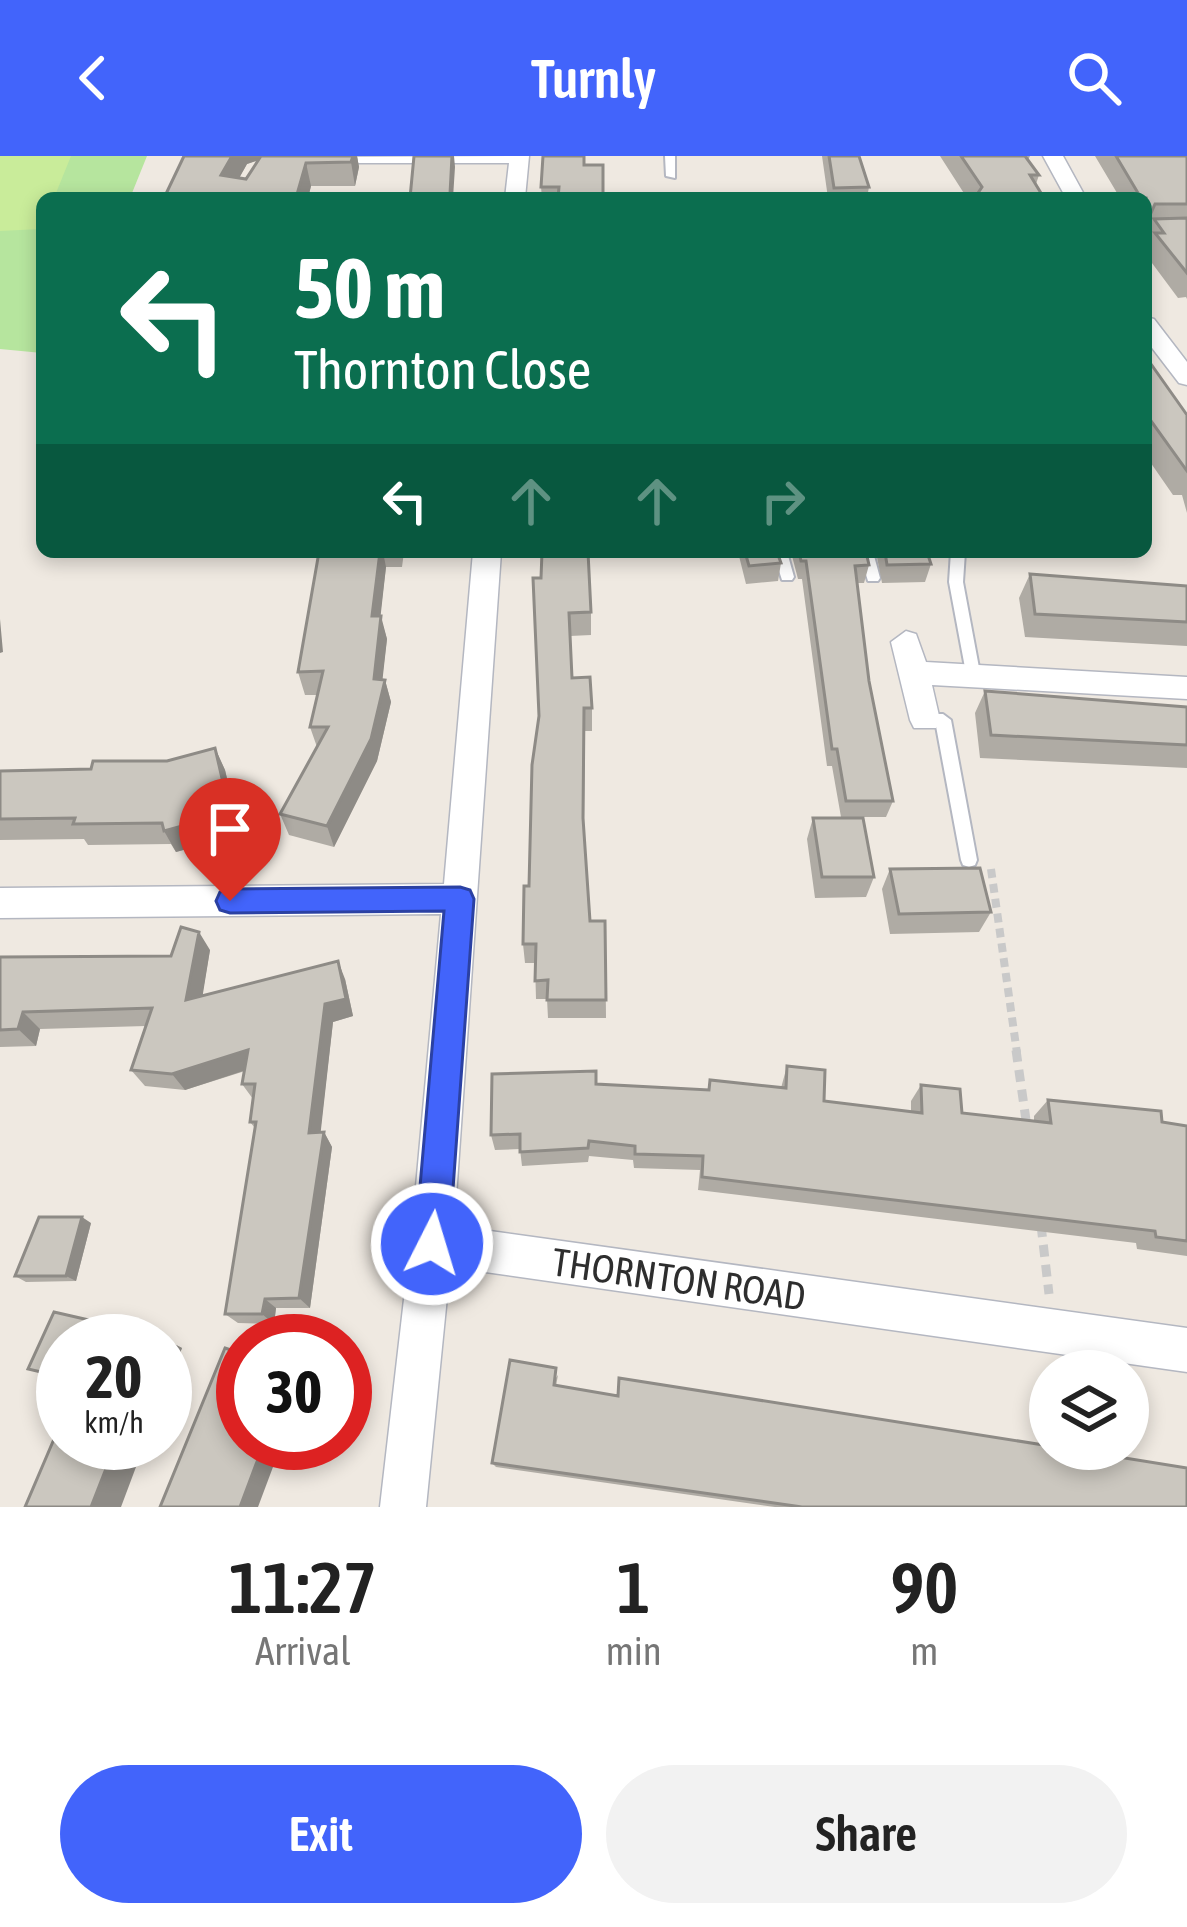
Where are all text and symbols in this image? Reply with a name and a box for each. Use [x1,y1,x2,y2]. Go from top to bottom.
icon: back [60,45,126,111]
icon: search [1061,45,1127,111]
text: Turnly [531,48,656,109]
icon: left [96,240,252,396]
text: 50 m [294,240,445,336]
text: Thornton Close [294,339,591,400]
icon: left [372,468,438,534]
icon: ahead [498,468,564,534]
icon: ahead [624,468,690,534]
icon: right [750,468,816,534]
pin [179,778,281,901]
icon: arrive [197,796,263,862]
position arrow [369,1181,495,1307]
street label: THORNTON ROAD [549,1239,809,1319]
speed limit sign: 30 [216,1314,372,1470]
text: 20 [86,1342,142,1411]
map controls [1029,1350,1149,1470]
button: layers [1029,1350,1149,1470]
text: km/h [84,1405,144,1439]
text: 11:27 [229,1546,377,1628]
text: 1 [617,1546,651,1628]
text: 90 [891,1546,958,1628]
text: Arrival [255,1629,351,1673]
text: min [606,1629,662,1673]
text: m [910,1629,938,1673]
button: Exit [60,1765,582,1903]
button: Share [606,1765,1127,1903]

